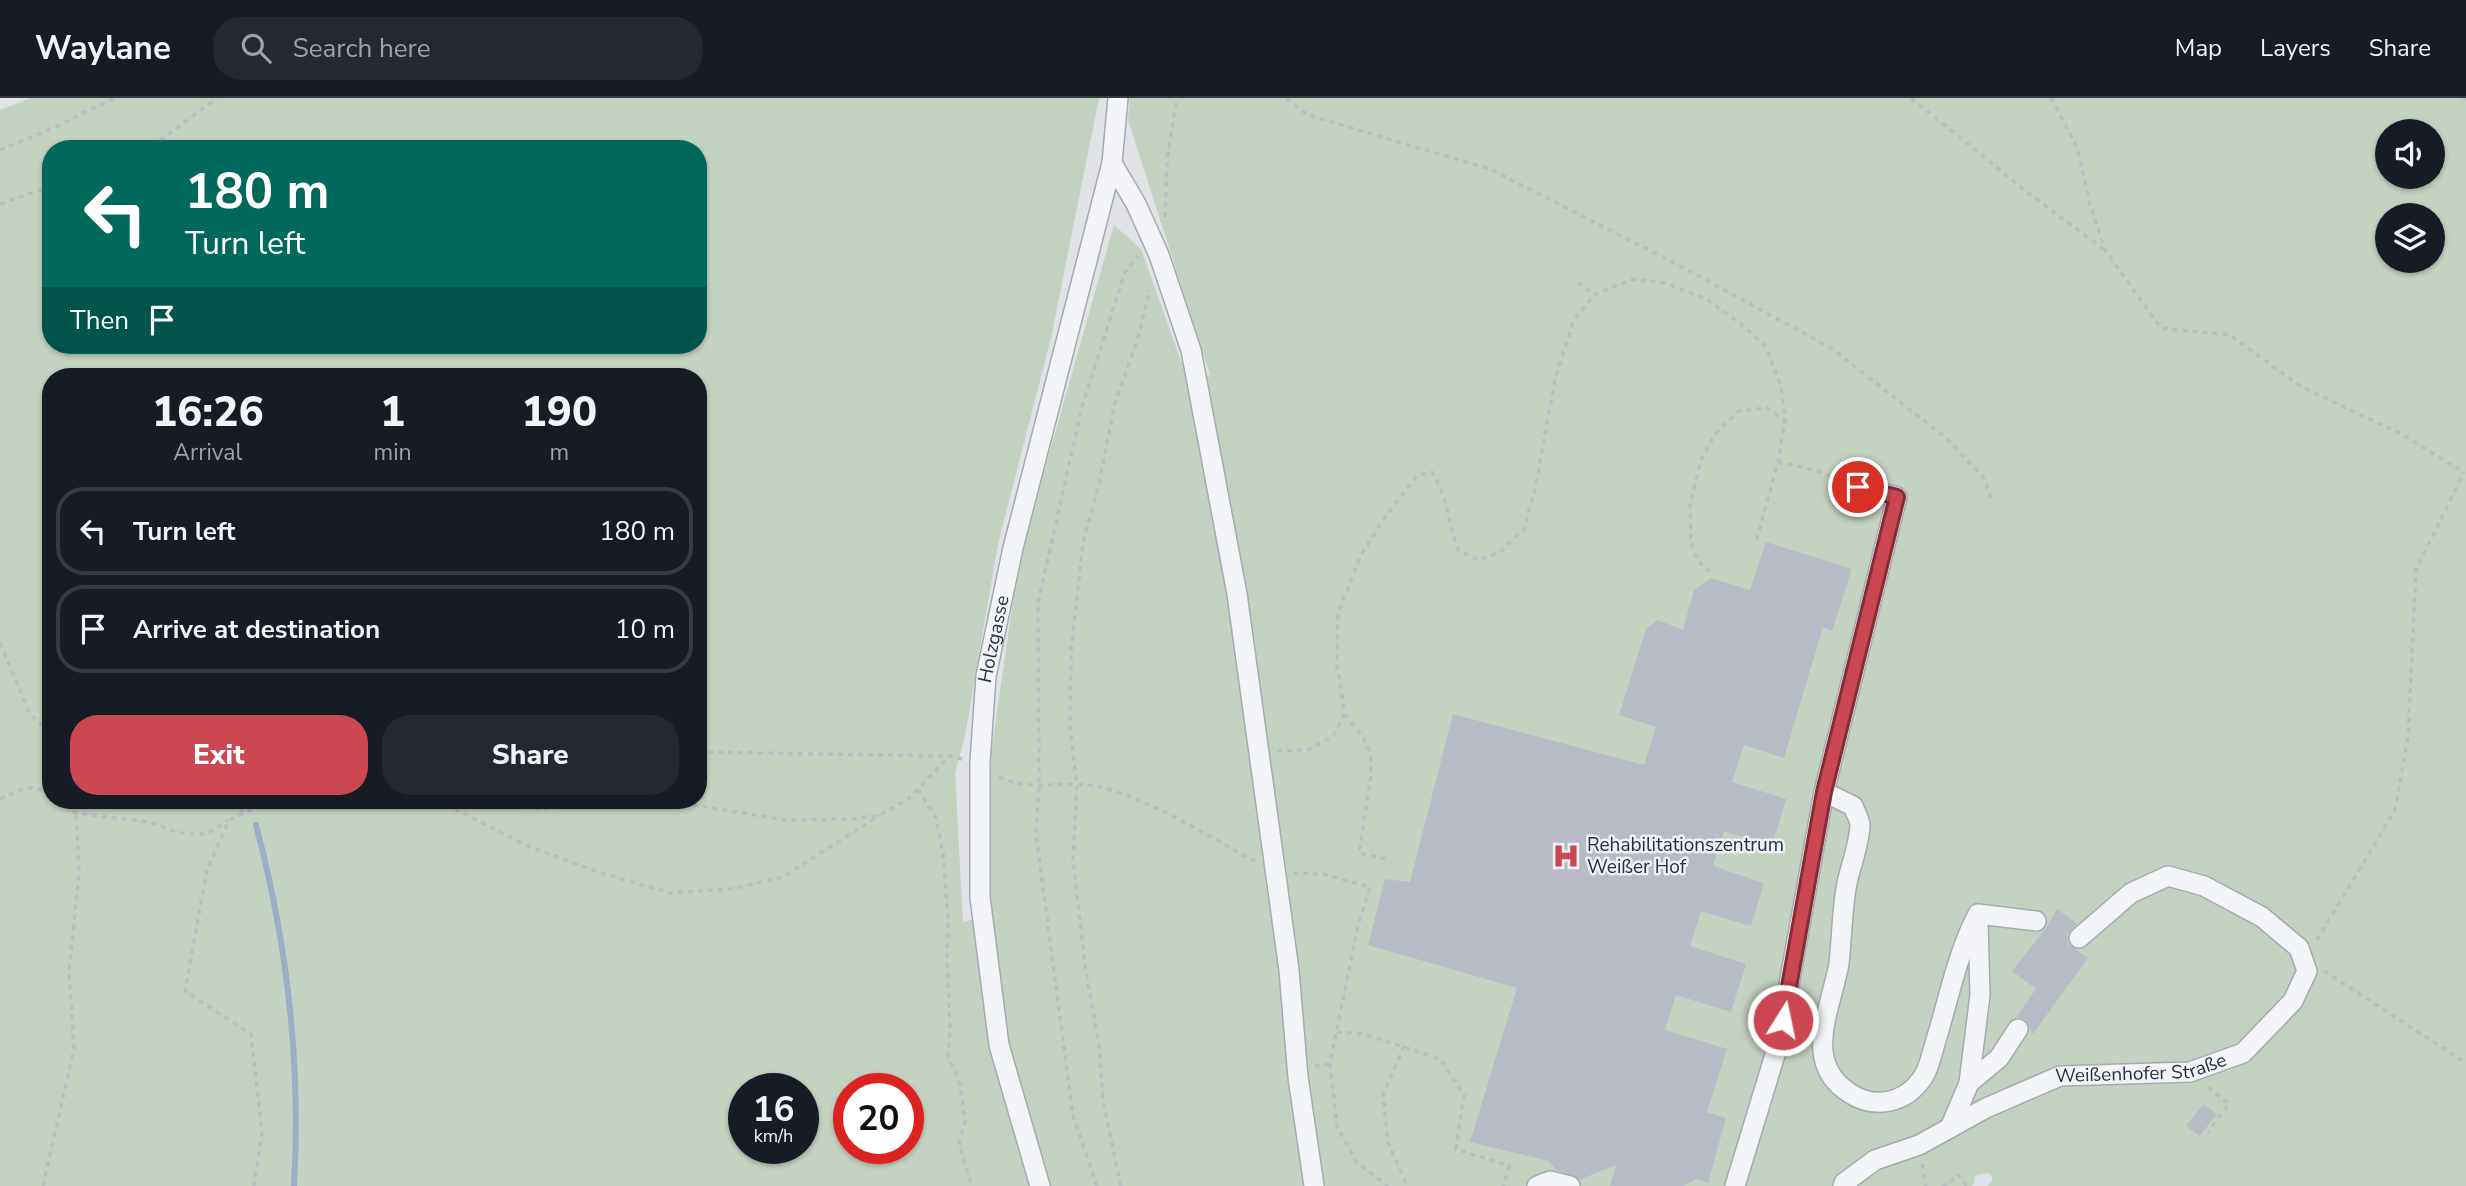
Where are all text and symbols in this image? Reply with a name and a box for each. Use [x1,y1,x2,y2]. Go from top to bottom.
search box [213,17,703,80]
text: Waylane [35,26,171,71]
icon: search [237,29,275,67]
text: Search here [293,31,431,66]
text: Map [2175,32,2222,64]
text: Layers [2260,32,2331,64]
text: Share [2369,32,2431,64]
map controls [2375,119,2445,273]
button: sound [2375,119,2445,189]
text: 180 m [185,158,329,225]
icon: left [70,168,161,259]
button: layers [2375,203,2445,273]
text: Turn left [185,222,305,265]
icon: arrive [143,301,181,339]
text: Then [70,303,129,338]
text: 16:26 [152,384,264,441]
text: 1 [380,384,405,441]
text: 190 [522,384,597,441]
text: Arrival [173,437,242,468]
text: min [374,437,412,468]
text: m [549,437,569,468]
pin [1828,457,1888,517]
icon: arrive [1839,468,1877,506]
icon: left [74,512,112,550]
text: Turn left [133,514,236,549]
text: 180 m [599,514,675,549]
street label: Holzgasse [972,593,1016,685]
icon: arrive [74,610,112,648]
text: Arrive at destination [133,612,380,647]
text: 10 m [615,612,675,647]
button: Exit [70,715,368,795]
button: Share [382,715,679,795]
place label: Rehabilitationszentrum Weißer Hof [1587,832,1784,880]
hospital icon: Rehabilitationszentrum Weißer Hof [1551,841,1581,871]
position arrow [1746,983,1820,1057]
street label: Weißenhofer Straße [2055,1047,2230,1089]
speed limit sign: 20 [833,1073,924,1164]
text: 16 [752,1086,795,1133]
text: km/h [754,1124,793,1148]

